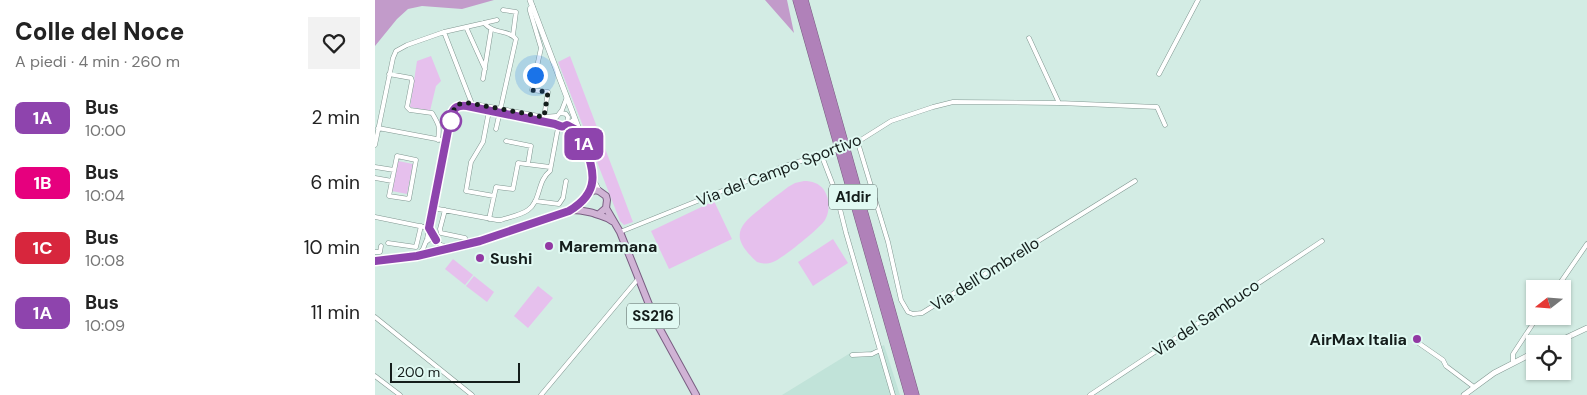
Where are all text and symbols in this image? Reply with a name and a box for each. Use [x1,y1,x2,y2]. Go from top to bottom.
text: Colle del Noce [15,16,184,47]
button: heart [308,17,360,69]
text: A piedi · 4 min · 260 m [15,51,180,72]
your location [523,63,548,88]
text: Bus [85,95,119,120]
text: 2 min [312,105,360,130]
text: 1A [33,106,52,130]
unlabelled marker [440,110,462,132]
text: 10:00 [85,120,126,141]
line badge: 1A [561,128,607,160]
street label: Via del Campo Sportivo [694,129,864,211]
text: 1A [574,132,594,156]
text: Bus [85,160,119,185]
text: 6 min [311,170,360,195]
text: 1B [33,171,52,195]
road number: A1dir [829,184,877,210]
text: 10:04 [85,185,125,206]
text: Bus [85,225,119,250]
street label: Via dell'Ombrello [927,232,1043,316]
text: 10 min [304,235,360,260]
text: 1C [33,236,52,260]
place label: Maremmana [559,236,657,257]
marker: Maremmana [543,240,555,252]
place label: Sushi [490,248,532,269]
text: 10:08 [85,250,125,271]
marker: Sushi [474,252,486,264]
street label: Via del Sambuco [1149,274,1263,362]
north arrow [1526,280,1571,325]
map controls [1526,280,1571,380]
text: Bus [85,290,119,315]
text: 11 min [311,300,360,325]
text: 1A [33,301,52,325]
road number: SS216 [627,304,679,328]
text: 10:09 [85,315,125,336]
place label: AirMax Italia [1310,329,1407,350]
marker: AirMax Italia [1411,333,1423,345]
button: locate [1526,335,1571,380]
scale bar [390,360,520,383]
text: 200 m [397,363,440,381]

